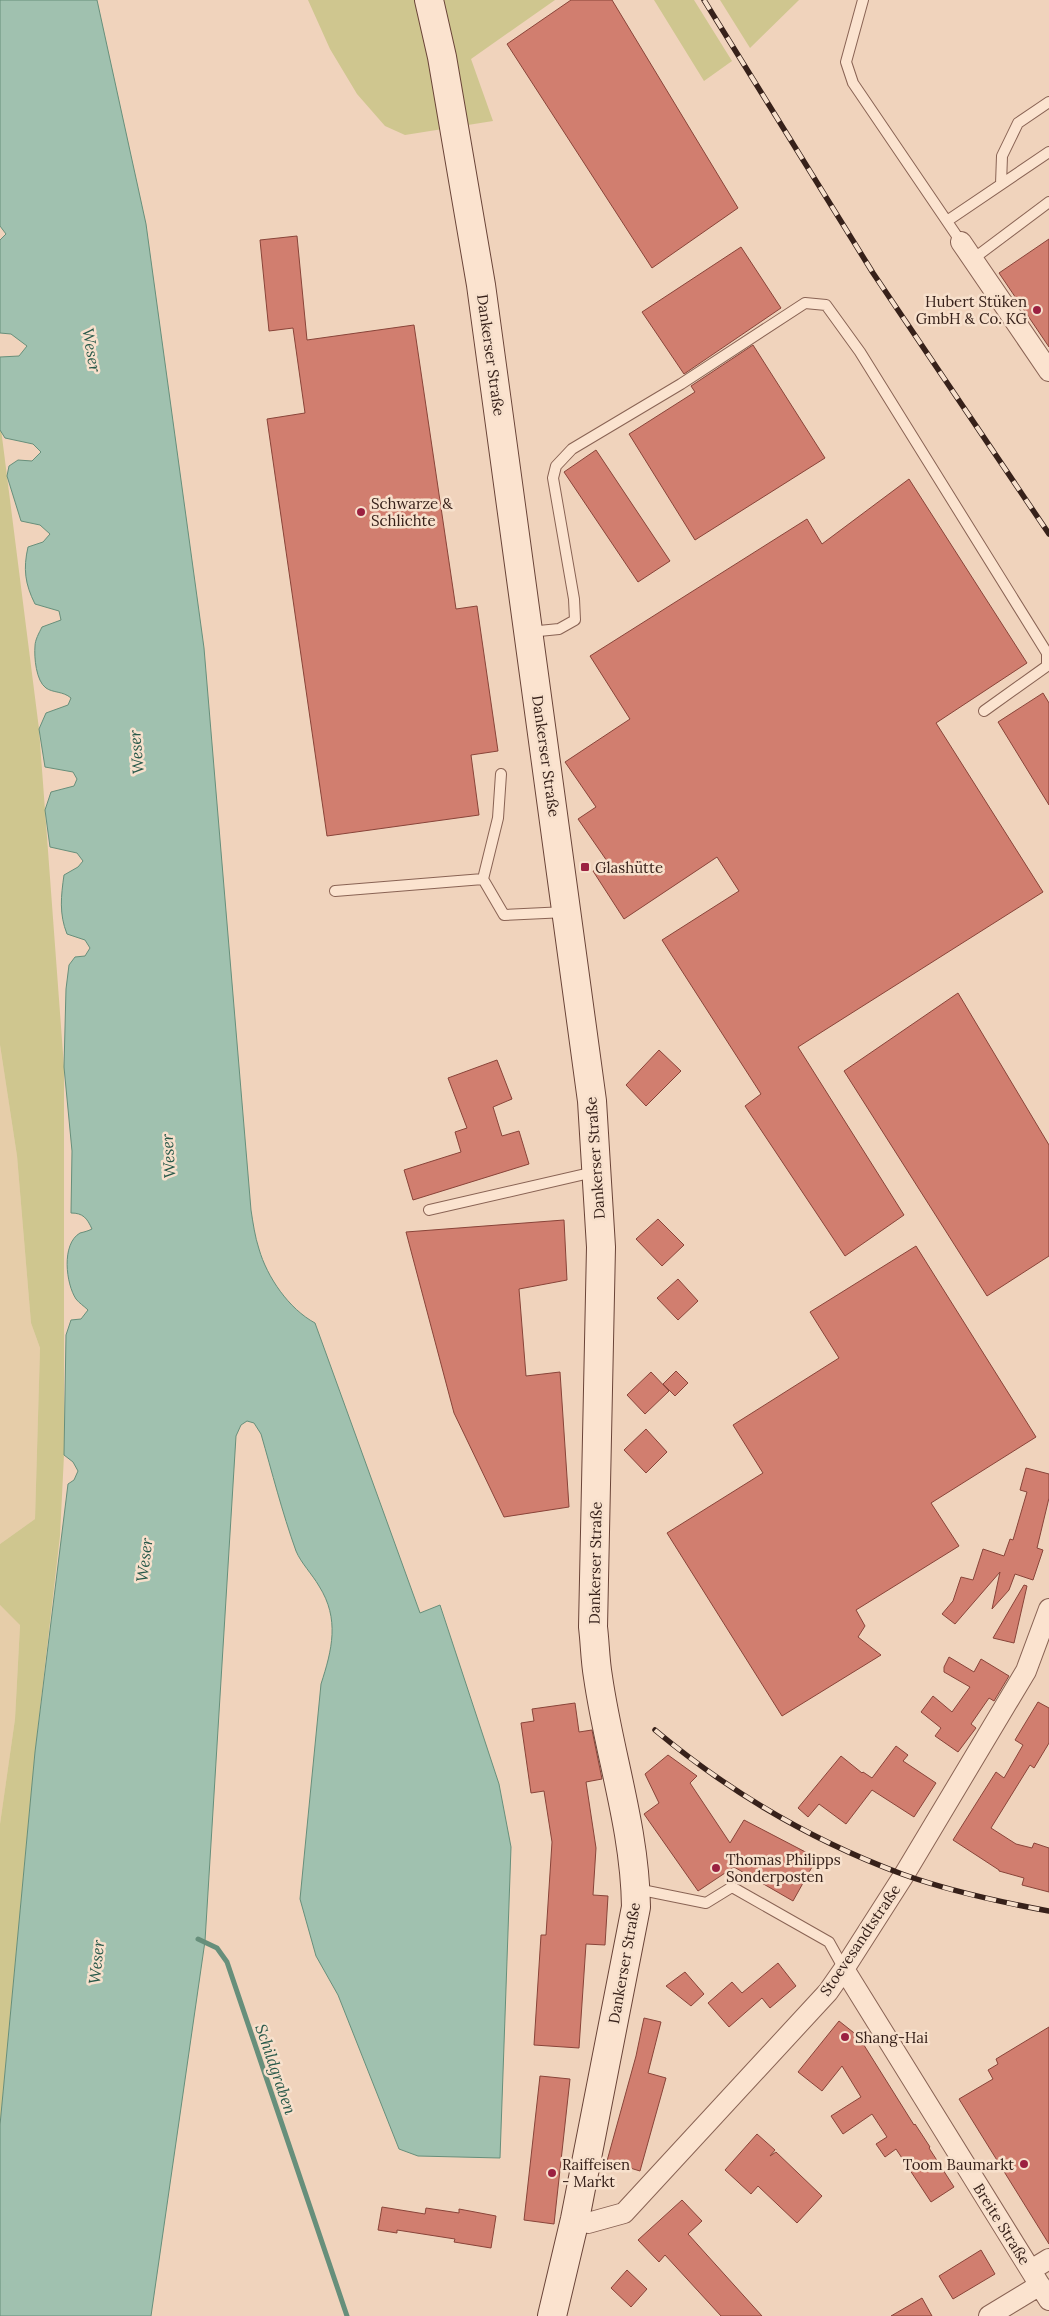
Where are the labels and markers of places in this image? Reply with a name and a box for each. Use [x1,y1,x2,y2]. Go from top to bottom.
place label: Hubert Stüken GmbH & Co. KG [916,292,1028,328]
marker: Hubert Stüken GmbH & Co. KG [1031,304,1043,316]
place label: Schwarze & Schlichte [371,494,453,530]
marker: Schwarze & Schlichte [355,506,367,518]
place label: Glashütte [595,858,663,877]
marker: Glashütte [579,861,591,873]
place label: Thomas Philipps Sonderposten [726,1850,841,1886]
marker: Thomas Philipps Sonderposten [710,1862,722,1874]
place label: Shang-Hai [855,2028,928,2047]
marker: Shang-Hai [839,2031,851,2043]
place label: Raiffeisen - Markt [562,2155,630,2191]
place label: Toom Baumarkt [903,2155,1014,2174]
marker: Toom Baumarkt [1018,2158,1030,2170]
marker: Raiffeisen - Markt [546,2167,558,2179]

